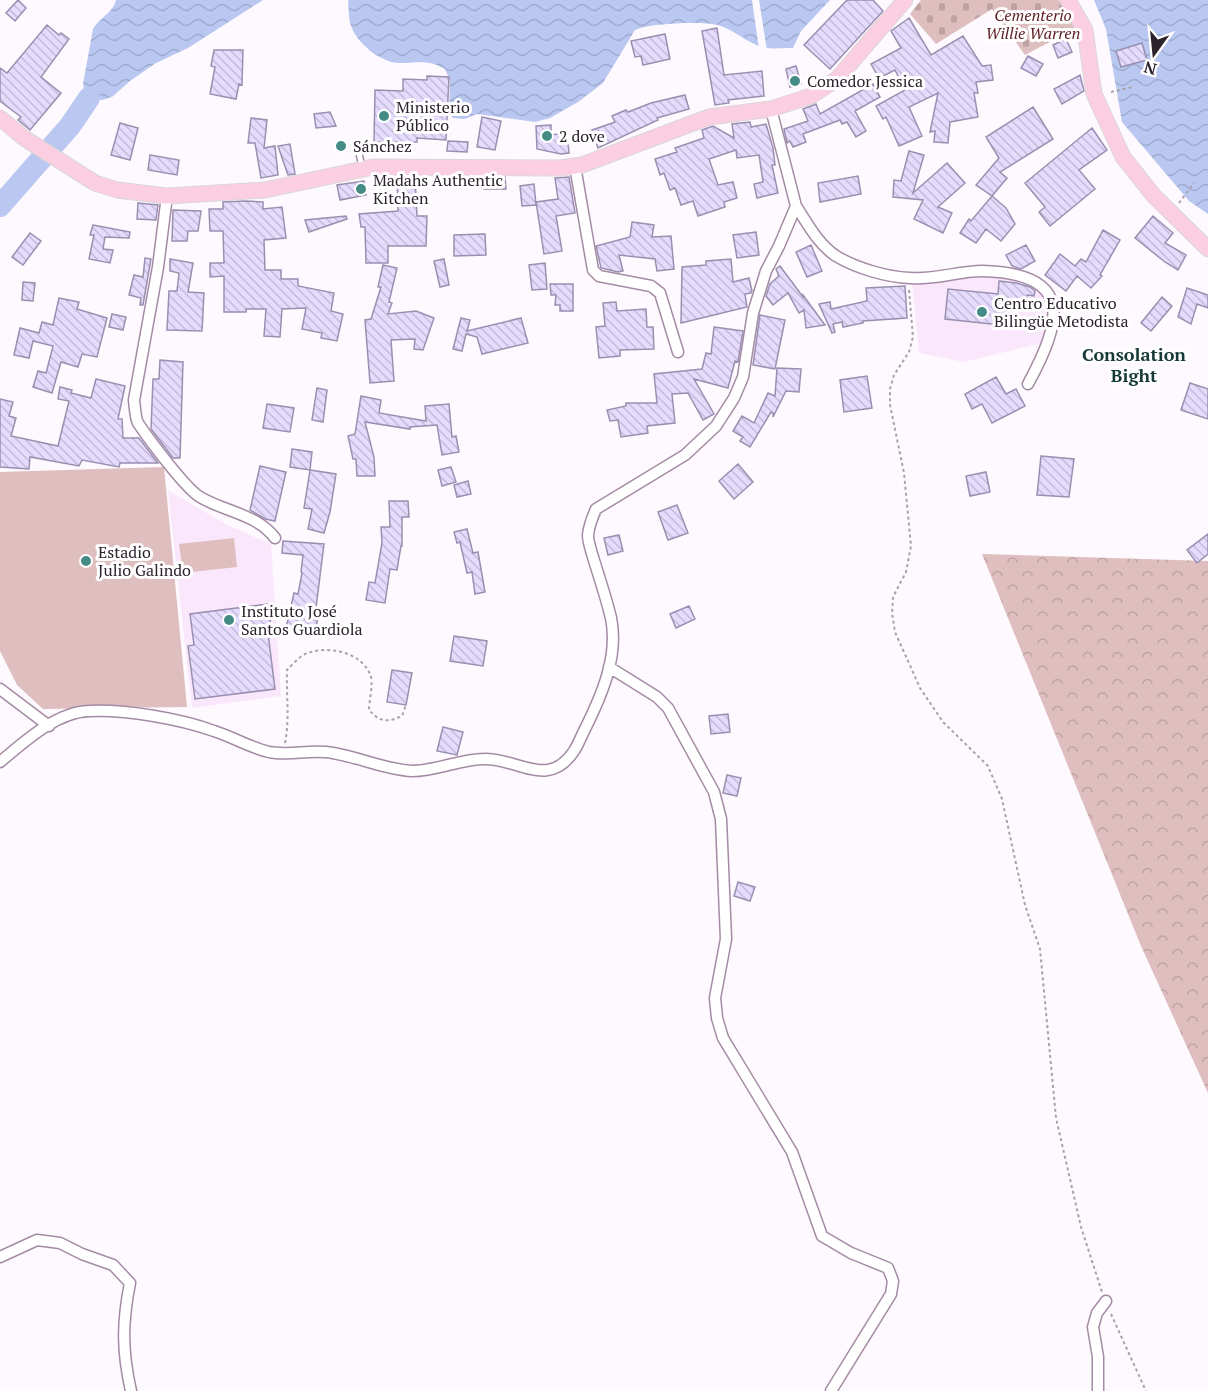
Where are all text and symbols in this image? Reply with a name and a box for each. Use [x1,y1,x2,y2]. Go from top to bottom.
park label: Cementerio Willie Warren [986,4,1080,44]
north arrow [1124,24,1184,84]
text: N [1141,56,1159,81]
place label: Comedor Jessica [807,70,923,92]
marker: Comedor Jessica [788,74,802,88]
place label: Ministerio Público [396,96,470,136]
marker: Ministerio Público [377,109,391,123]
place label: 2 dove [559,125,605,147]
marker: 2 dove [540,129,554,143]
place label: Sánchez [353,135,412,157]
marker: Sánchez [334,139,348,153]
place label: Madahs Authentic Kitchen [373,169,503,209]
marker: Madahs Authentic Kitchen [354,182,368,196]
place label: Centro Educativo Bilingüe Metodista [994,292,1129,332]
marker: Centro Educativo Bilingüe Metodista [975,305,989,319]
district label: Consolation Bight [1082,342,1186,387]
place label: Estadio Julio Galindo [98,541,191,581]
marker: Estadio Julio Galindo [79,554,93,568]
place label: Instituto José Santos Guardiola [241,600,363,640]
marker: Instituto José Santos Guardiola [222,613,236,627]

